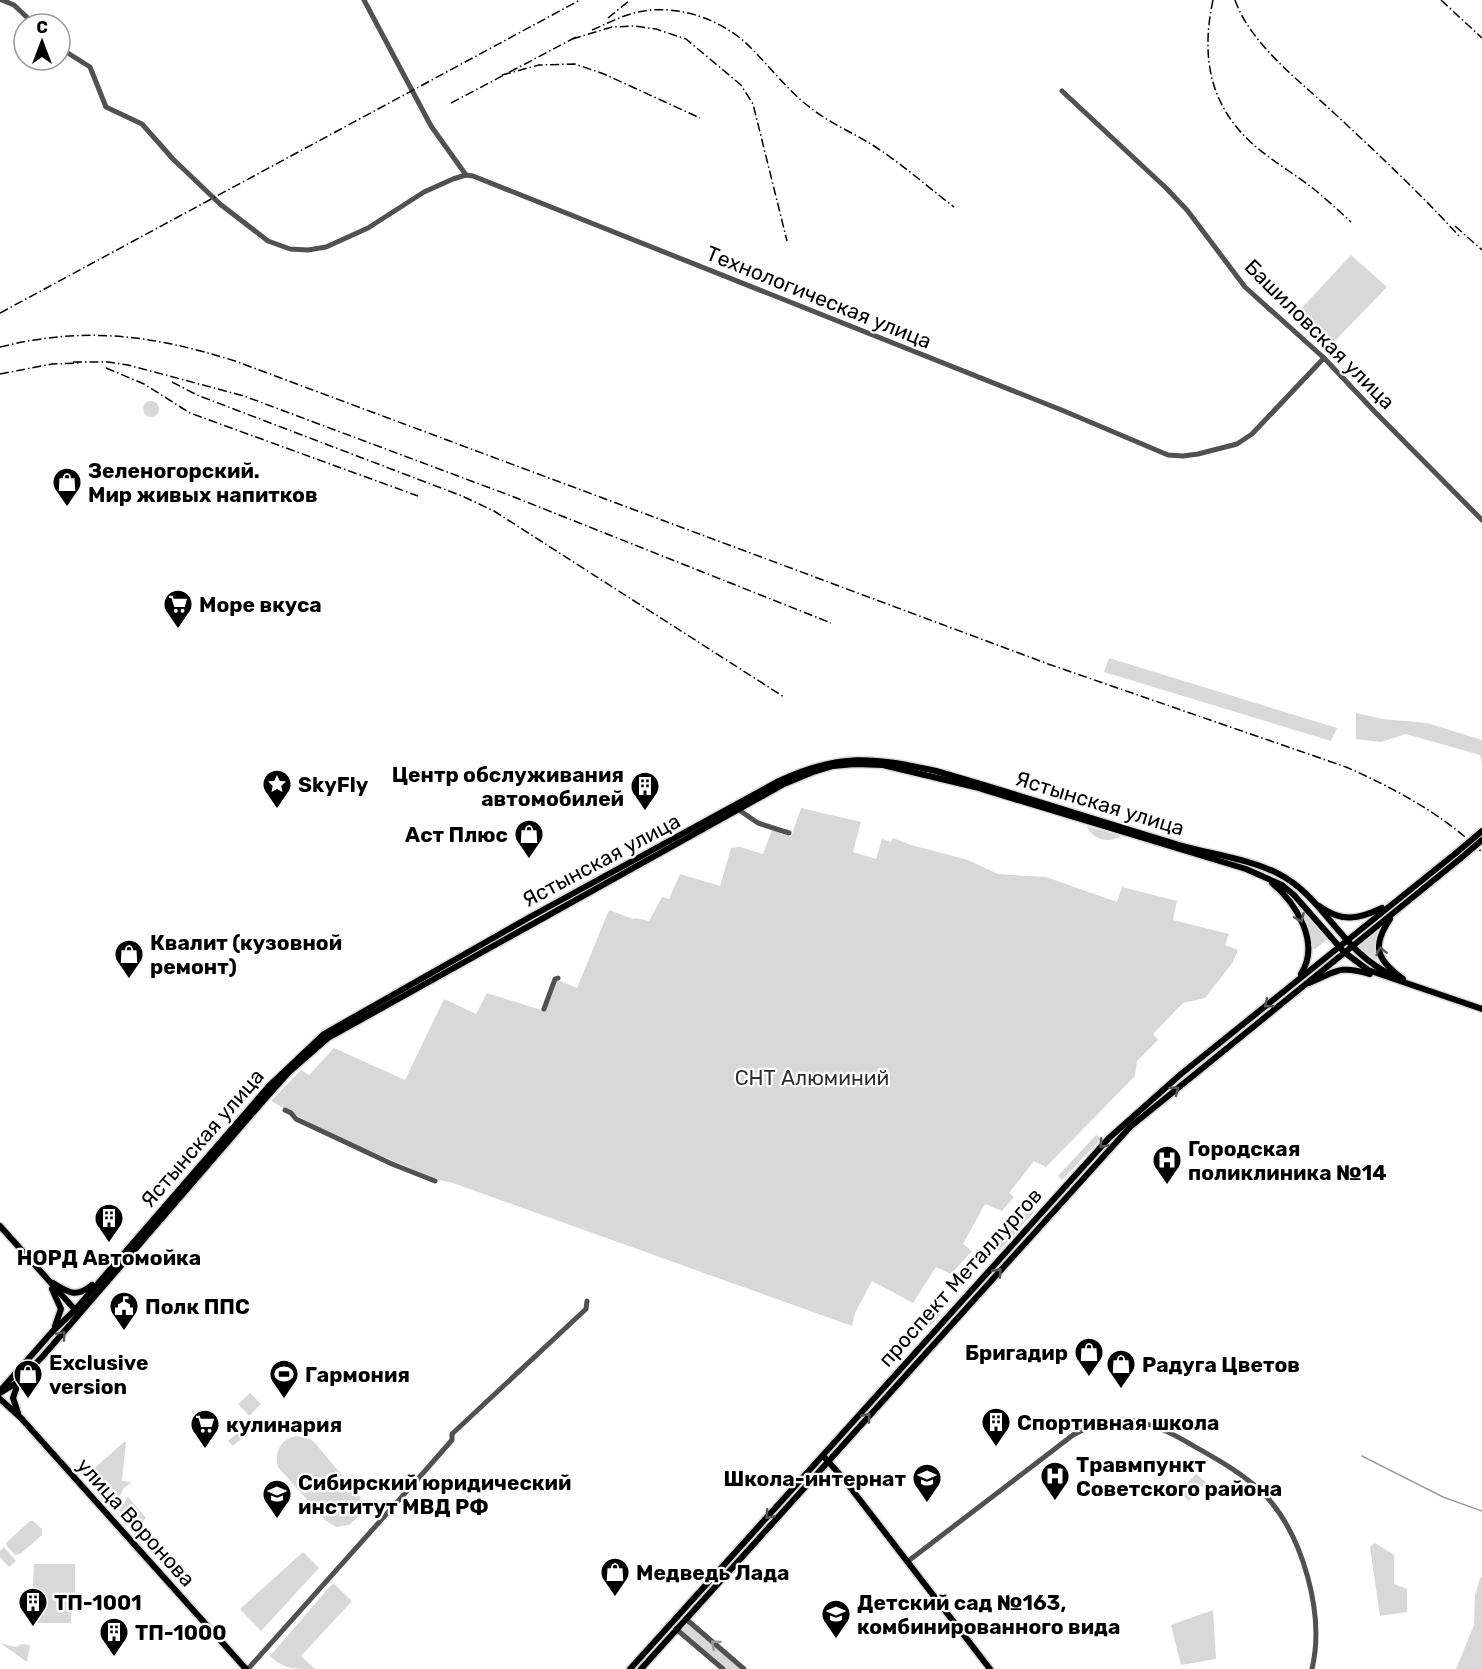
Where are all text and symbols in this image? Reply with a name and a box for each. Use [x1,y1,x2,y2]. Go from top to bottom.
north arrow [12,12,72,72]
text: С [36,18,48,37]
street label: Технологическая улица [703,240,935,354]
street label: Башиловская улица [1240,254,1400,414]
place label: Зеленогорский. Мир живых напитков [88,458,318,507]
shop icon: Зеленогорский. Мир живых напитков [51,466,83,508]
supermarket icon: Море вкуса [162,588,194,630]
place label: Море вкуса [199,592,322,617]
place label: Центр обслуживания автомобилей [392,762,624,811]
street label: Ястынская улица [1013,765,1187,841]
place icon: SkyFly [261,768,293,810]
building icon: Центр обслуживания автомобилей [629,770,661,812]
place label: SkyFly [298,772,369,797]
street label: Ястынская улица [518,808,684,912]
shop icon: Аст Плюс [513,818,545,860]
place label: Аст Плюс [405,822,508,847]
one-way arrow [1293,912,1305,923]
place label: Квалит (кузовной ремонт) [150,930,342,979]
shop icon: Квалит (кузовной ремонт) [113,938,145,980]
one-way arrow [1375,946,1388,956]
one-way arrow [1263,996,1274,1007]
street label: Ястынская улица [135,1064,269,1212]
park label: СНТ Алюминий [735,1065,889,1090]
one-way arrow [1168,1086,1179,1097]
place label: Городская поликлиника №14 [1188,1136,1387,1185]
one-way arrow [1099,1137,1110,1147]
hospital icon: Городская поликлиника №14 [1151,1144,1183,1186]
street label: проспект Металлургов [873,1183,1047,1371]
building icon: НОРД Автомойка [93,1202,125,1244]
place label: НОРД Автомойка [17,1245,201,1270]
one-way arrow [991,1268,1002,1279]
public building icon: Полк ППС [108,1290,140,1332]
place label: Полк ППС [145,1294,250,1319]
one-way arrow [55,1331,66,1342]
shop icon: Бригадир [1073,1336,1105,1378]
place label: Бригадир [965,1340,1068,1365]
shop icon: Радуга Цветов [1105,1348,1137,1390]
place label: Exclusive version [49,1350,148,1399]
place label: Радуга Цветов [1142,1352,1300,1377]
shop icon: Exclusive version [12,1358,44,1400]
sports icon: Гармония [268,1358,300,1400]
place label: Гармония [305,1362,410,1387]
building icon: Спортивная школа [980,1406,1012,1448]
supermarket icon: кулинария [189,1408,221,1450]
place label: Спортивная школа [1017,1410,1220,1435]
place label: кулинария [226,1412,342,1437]
one-way arrow [860,1414,871,1424]
place label: Травмпункт Советского района [1076,1452,1282,1501]
street label: улица Воронова [72,1453,200,1591]
hospital icon: Травмпункт Советского района [1039,1460,1071,1502]
school or university icon: Школа-интернат [911,1462,943,1504]
place label: Школа-интернат [723,1466,906,1491]
place label: Сибирский юридический институт МВД РФ [298,1470,571,1519]
school or university icon: Сибирский юридический институт МВД РФ [261,1478,293,1520]
one-way arrow [765,1508,776,1519]
shop icon: Медведь Лада [599,1556,631,1598]
place label: Медведь Лада [636,1560,789,1585]
building icon: ТП-1001 [17,1586,49,1628]
place label: ТП-1001 [54,1590,142,1615]
place label: Детский сад №163, комбинированного вида [857,1590,1120,1639]
school or university icon: Детский сад №163, комбинированного вида [820,1598,852,1640]
building icon: ТП-1000 [98,1616,130,1658]
place label: ТП-1000 [135,1620,227,1645]
one-way arrow [711,1640,722,1651]

